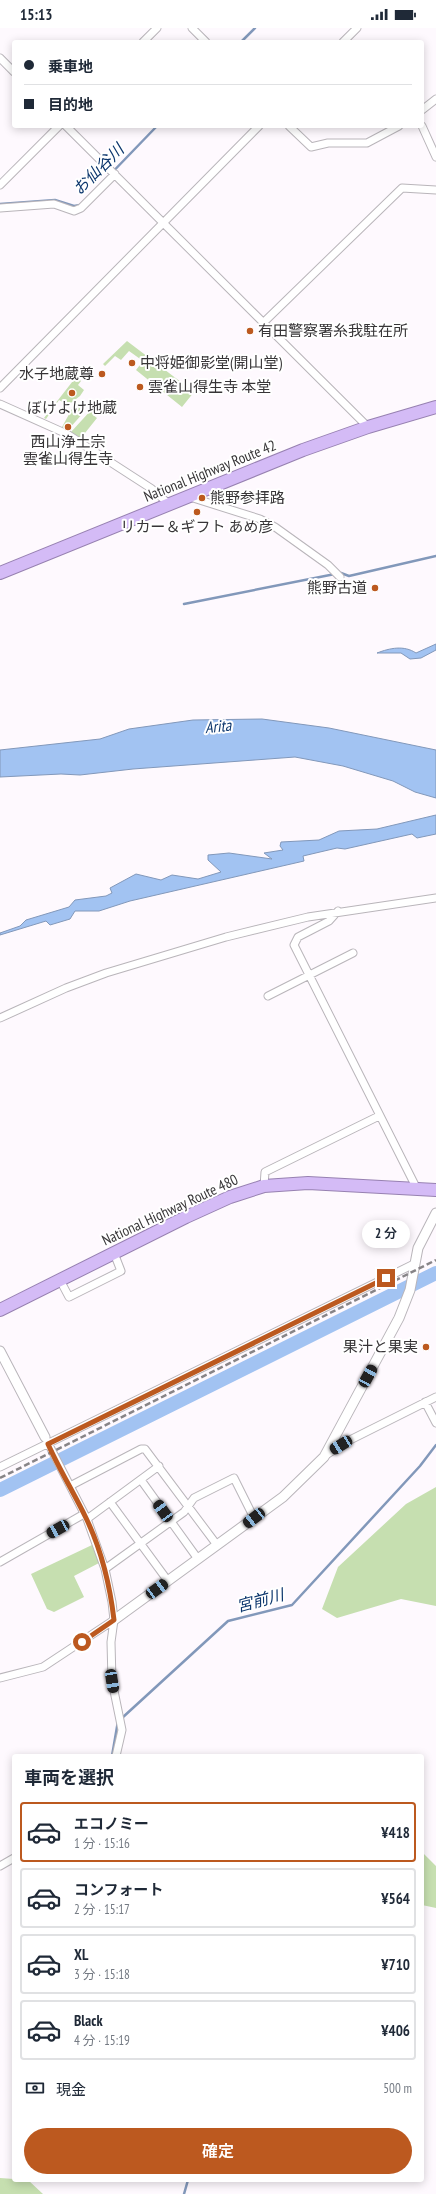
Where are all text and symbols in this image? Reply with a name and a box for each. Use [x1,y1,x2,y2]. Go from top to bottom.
text: 15:13 [20,5,52,24]
text: 乗車地 [48,57,93,76]
text: 目的地 [48,95,93,114]
water label: お仙谷川 [68,138,129,199]
place label: 有田警察署糸我駐在所 [258,321,408,340]
marker: 有田警察署糸我駐在所 [245,326,255,336]
place label: 中将姫御影堂(開山堂) [140,353,282,372]
marker: 中将姫御影堂(開山堂) [127,358,137,368]
place label: 水子地蔵尊 [19,364,94,383]
marker: 水子地蔵尊 [97,369,107,379]
place label: 雲雀山得生寺 本堂 [148,377,271,396]
marker: 雲雀山得生寺 本堂 [135,382,145,392]
marker: ぼけよけ地蔵 [67,388,77,398]
place label: ぼけよけ地蔵 [27,398,117,417]
marker: 西山浄土宗 雲雀山得生寺 [63,422,73,432]
place label: 西山浄土宗 雲雀山得生寺 [23,432,113,468]
street label: National Highway Route 42 [141,435,279,506]
place label: 熊野参拝路 [210,488,285,507]
marker: 熊野参拝路 [197,493,207,503]
marker: リカー＆ギフト あめ彦 [192,507,202,517]
place label: リカー＆ギフト あめ彦 [120,517,274,536]
place label: 熊野古道 [307,578,367,597]
marker: 熊野古道 [370,583,380,593]
water label: Arita [204,715,234,737]
street label: National Highway Route 480 [99,1170,241,1249]
callout: 2 分 [362,1220,410,1248]
text: 2 分 [375,1225,397,1242]
route end [377,1269,395,1287]
place label: 果汁と果実 [343,1337,418,1356]
marker: 果汁と果実 [421,1342,431,1352]
car [357,1363,379,1389]
car [328,1434,354,1456]
car [151,1498,175,1524]
car [241,1506,267,1530]
car [45,1518,71,1540]
car [144,1577,170,1601]
water label: 宮前川 [234,1584,288,1616]
route start [73,1633,91,1651]
car [104,1668,120,1694]
text: 車両を選択 [24,1766,114,1789]
icon: car [26,1814,62,1850]
text: エコノミー [74,1814,149,1833]
text: ¥418 [381,1823,410,1842]
text: 1 分 · 15:16 [74,1835,130,1852]
icon: car [26,1880,62,1916]
text: コンフォート [74,1880,164,1899]
text: ¥564 [381,1889,410,1908]
text: 2 分 · 15:17 [74,1901,130,1918]
text: XL [74,1945,88,1964]
icon: car [26,1946,62,1982]
text: ¥710 [381,1955,410,1974]
text: 3 分 · 15:18 [74,1966,130,1983]
text: Black [74,2011,103,2030]
icon: car [26,2012,62,2048]
text: ¥406 [381,2021,410,2040]
text: 4 分 · 15:19 [74,2032,130,2049]
icon: cash [24,2077,46,2099]
text: 現金 [56,2080,86,2099]
text: 500 m [383,2080,412,2097]
button: 確定 [24,2128,412,2174]

